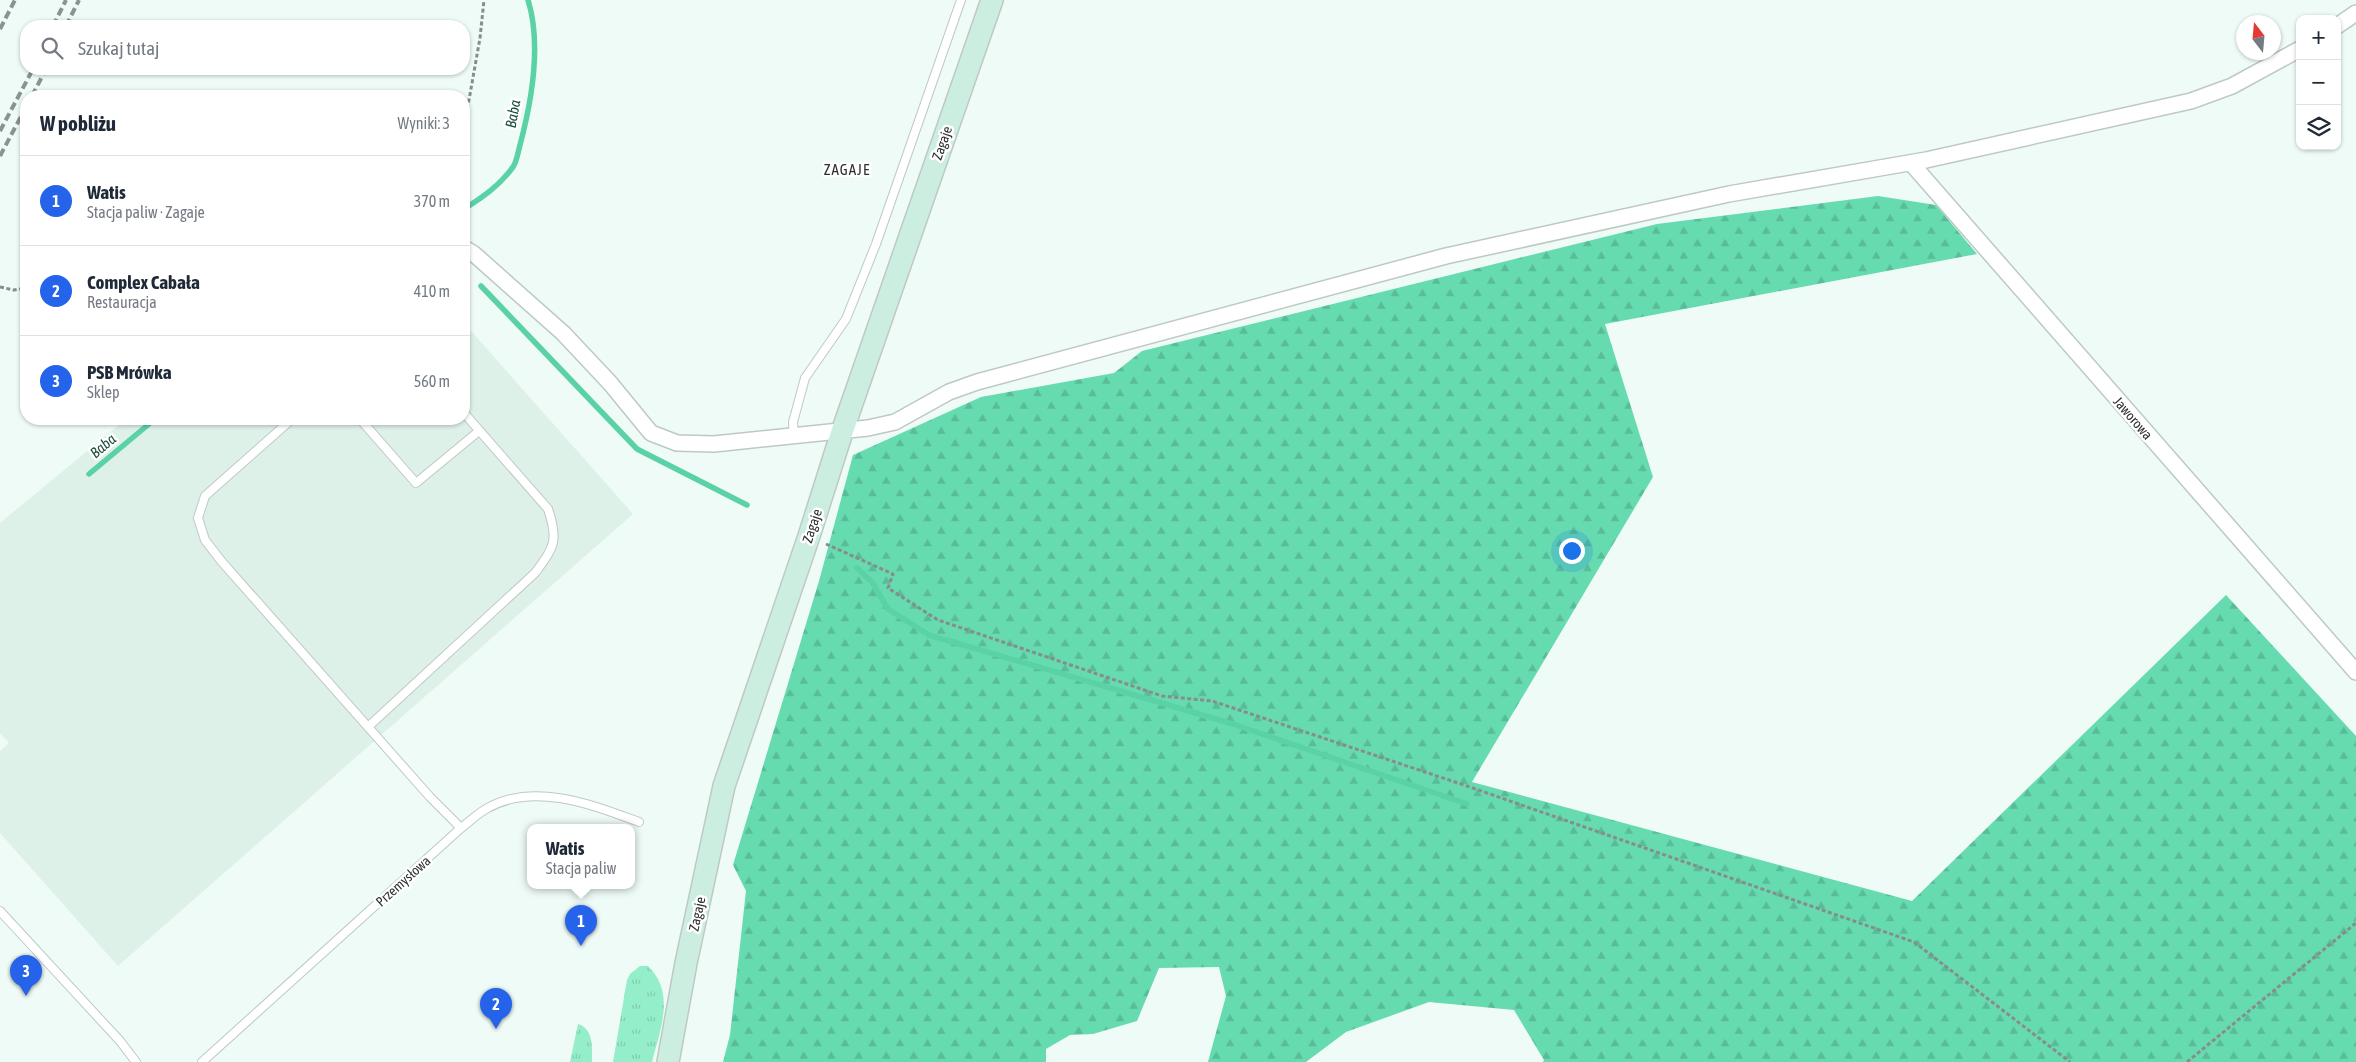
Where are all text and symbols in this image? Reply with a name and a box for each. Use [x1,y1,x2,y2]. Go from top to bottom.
north arrow [2236,15,2281,60]
map controls [2296,15,2341,150]
button: + [2296,15,2341,60]
search box [20,20,470,75]
icon: search [38,34,66,62]
text: Szukaj tutaj [78,37,160,59]
button: − [2296,60,2341,105]
water label: Baba [502,99,523,129]
button: layers [2296,105,2341,150]
text: W pobliżu [40,111,116,135]
text: Wyniki: 3 [398,114,450,132]
street label: Zagaje [929,124,955,162]
district label: ZAGAJE [824,161,870,178]
text: Watis [87,181,126,203]
text: 1 [52,192,60,210]
text: 370 m [414,192,450,210]
text: Stacja paliw · Zagaje [87,203,205,221]
text: Complex Cabała [87,271,200,293]
text: 2 [52,282,60,300]
text: 410 m [414,282,450,300]
text: Restauracja [87,293,157,311]
text: PSB Mrówka [87,361,172,383]
text: 3 [52,372,60,390]
text: 560 m [414,372,450,390]
text: Sklep [87,383,120,401]
street label: Jaworowa [2110,393,2156,443]
water label: Baba [86,430,119,461]
street label: Zagaje [799,507,825,545]
your location [1559,538,1585,564]
popup [527,824,635,889]
text: Watis [546,837,584,859]
street label: Przemysłowa [372,852,434,910]
text: Stacja paliw [546,859,616,877]
street label: Zagaje [686,895,708,933]
pin: 1 [565,905,597,946]
pin: 3 [10,955,42,996]
pin: 2 [480,988,512,1029]

